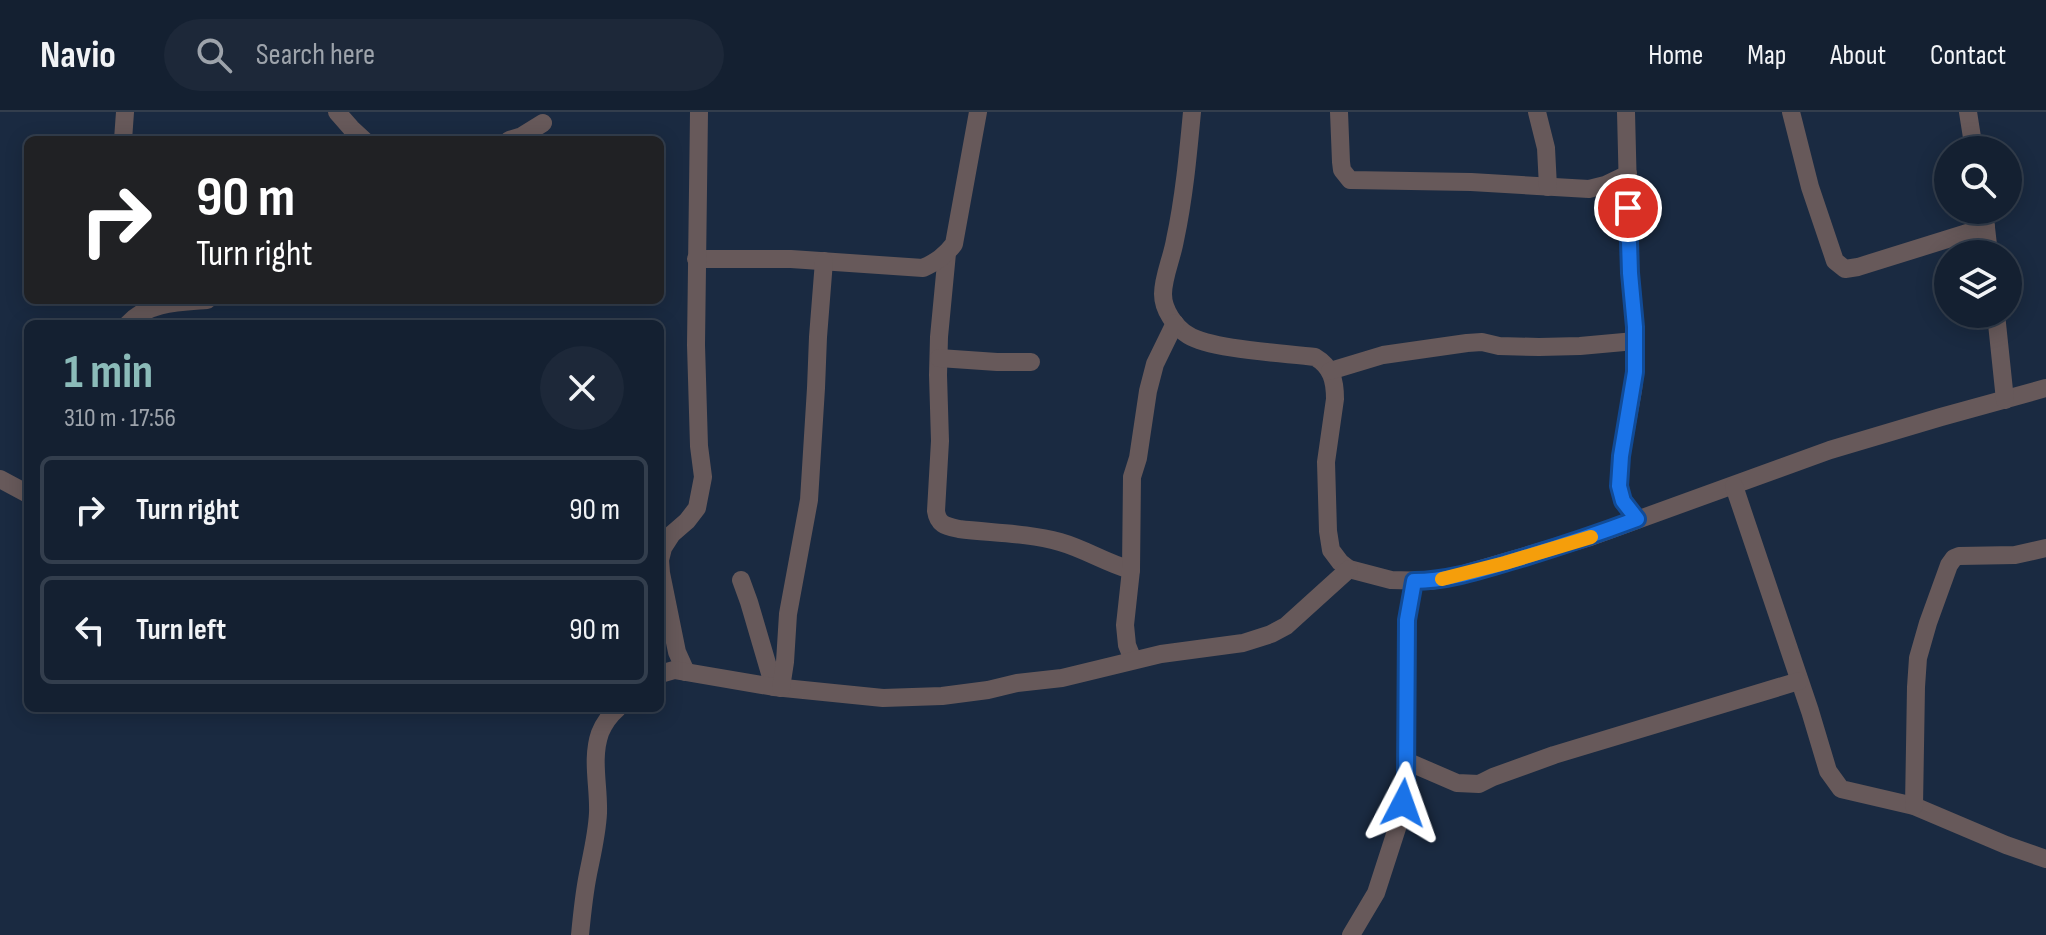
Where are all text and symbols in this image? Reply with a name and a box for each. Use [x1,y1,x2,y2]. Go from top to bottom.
search box [164,19,724,91]
text: Navio [40,33,116,78]
icon: search [192,33,236,77]
text: Search here [256,37,375,73]
text: Home [1648,39,1703,72]
text: Map [1747,39,1786,72]
text: About [1830,39,1886,72]
text: Contact [1930,39,2006,72]
map controls [1934,136,2022,328]
button: search [1934,136,2022,224]
text: 90 m [196,165,295,232]
icon: right [64,168,168,272]
pin [1594,174,1662,242]
icon: arrive [1606,186,1650,230]
text: Turn right [196,233,313,276]
button: layers [1934,240,2022,328]
text: 1 min [64,344,153,401]
button: close [540,346,624,430]
text: 310 m · 17:56 [64,403,176,434]
icon: right [68,488,112,532]
text: Turn right [136,492,239,528]
text: 90 m [569,492,620,528]
icon: left [68,608,112,652]
text: Turn left [136,612,226,648]
text: 90 m [569,612,620,648]
position arrow [1361,761,1445,845]

